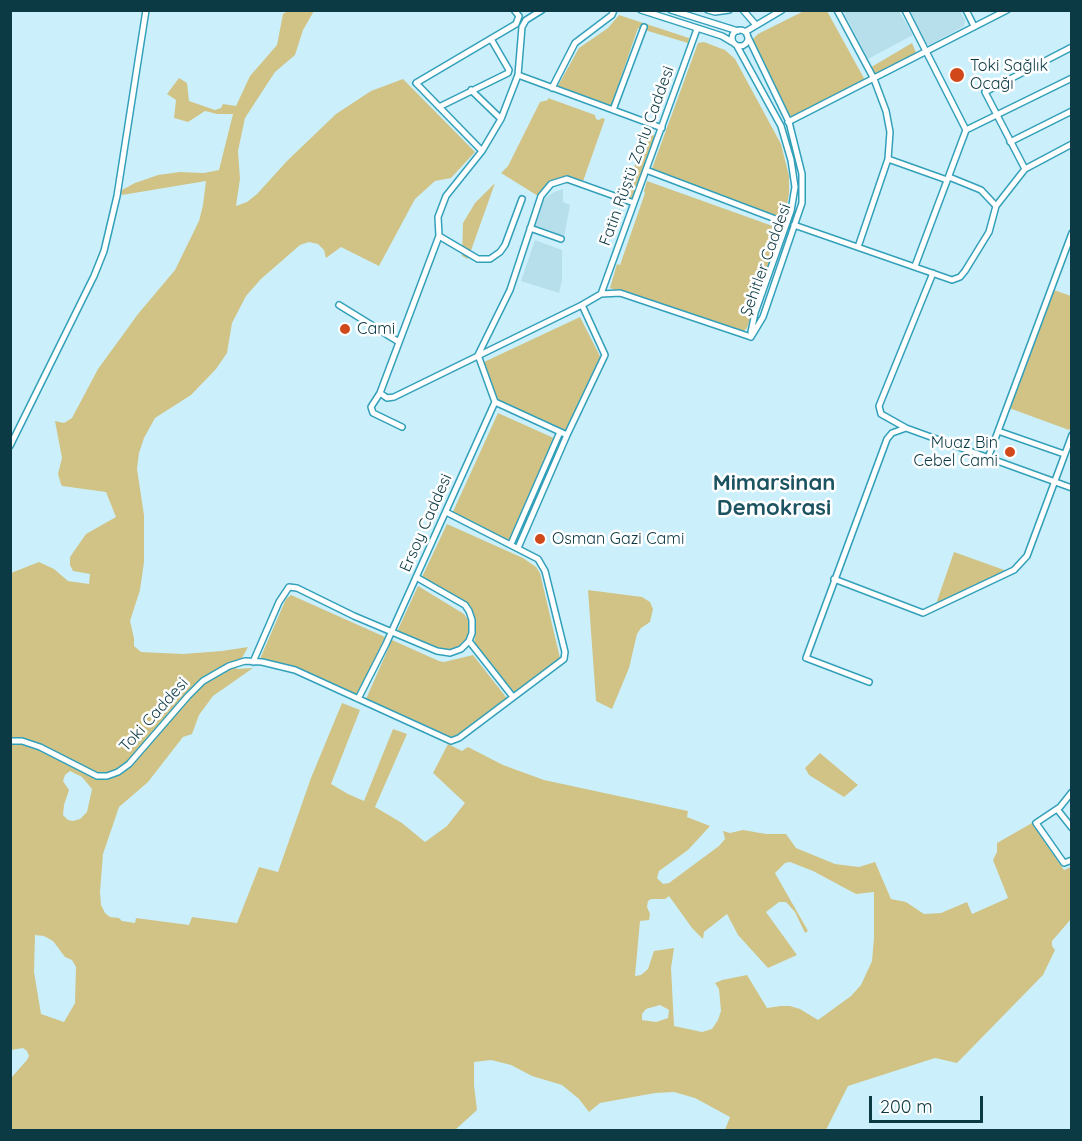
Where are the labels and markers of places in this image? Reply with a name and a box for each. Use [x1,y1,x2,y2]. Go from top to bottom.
place label: Toki Sağlık Ocağı [970,56,1048,94]
marker: Toki Sağlık Ocağı [948,66,966,84]
place label: Cami [357,319,395,339]
marker: Cami [338,322,352,336]
place label: Muaz Bin Cebel Cami [914,433,998,471]
marker: Muaz Bin Cebel Cami [1003,445,1017,459]
place label: Osman Gazi Cami [552,529,684,549]
marker: Osman Gazi Cami [533,532,547,546]

